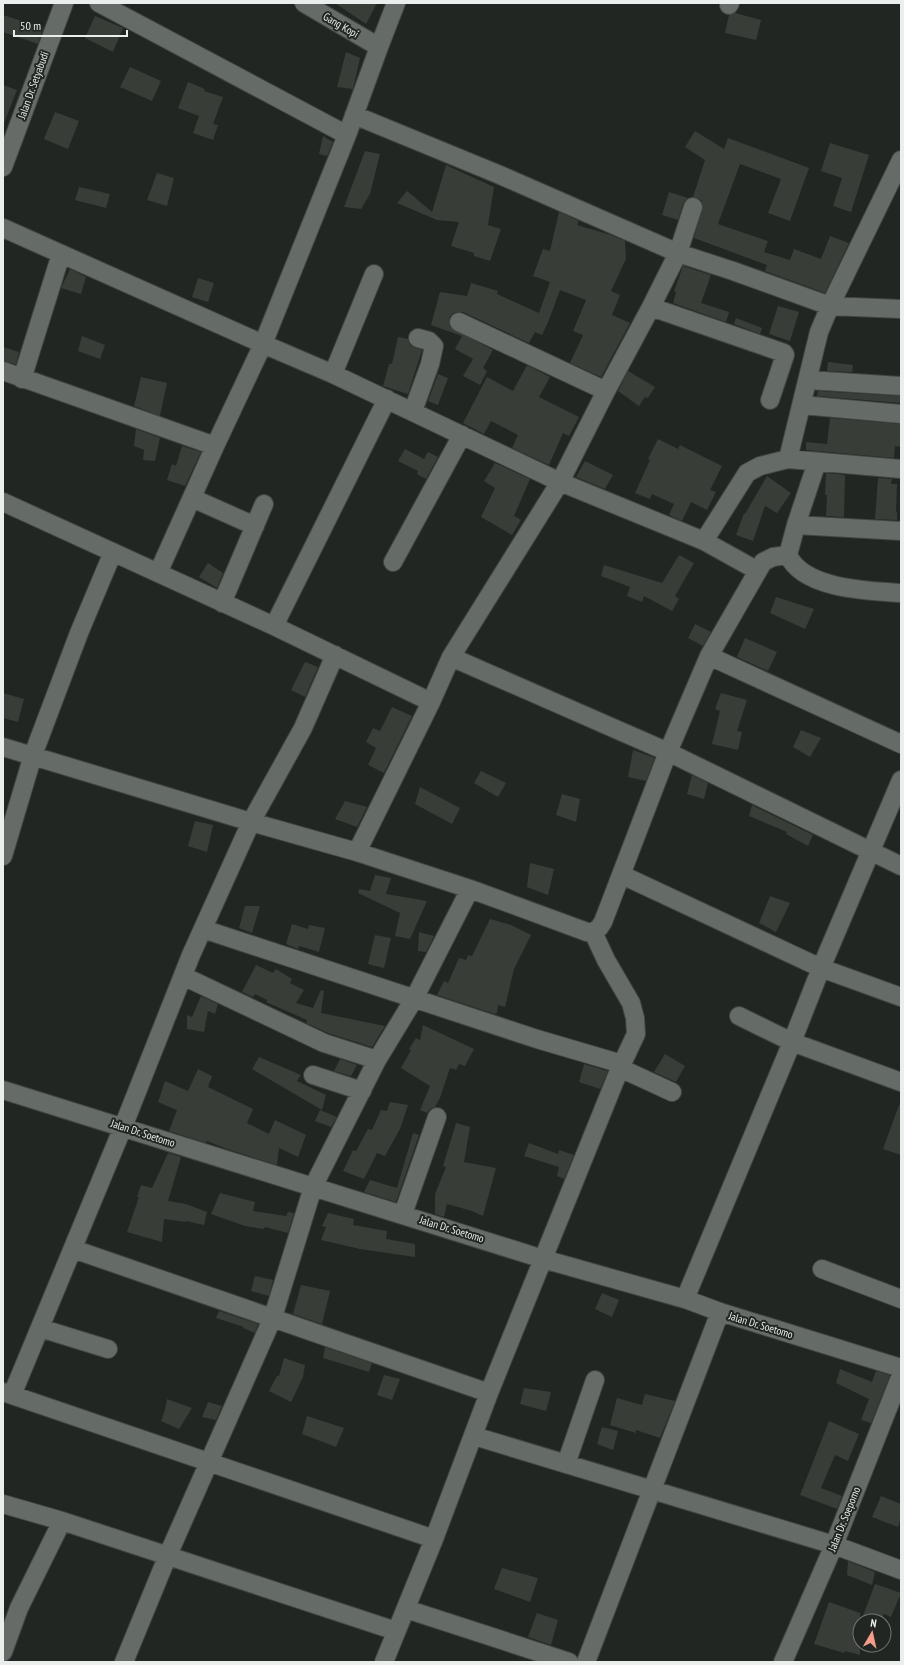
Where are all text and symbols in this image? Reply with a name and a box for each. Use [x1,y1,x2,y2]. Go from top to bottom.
street label: Gang Kopi [321,9,361,41]
scale bar [14,12,127,38]
text: 50 m [20,18,41,33]
street label: Jalan Dr. Setyabudi [14,50,52,121]
street label: Jalan Dr. Soetomo [108,1116,177,1150]
street label: Jalan Dr. Soetomo [417,1212,486,1245]
street label: Jalan Dr. Soetomo [726,1308,795,1341]
street label: Jalan Dr. Soepomo [824,1484,863,1554]
north arrow [852,1613,892,1653]
text: N [870,1616,878,1631]

